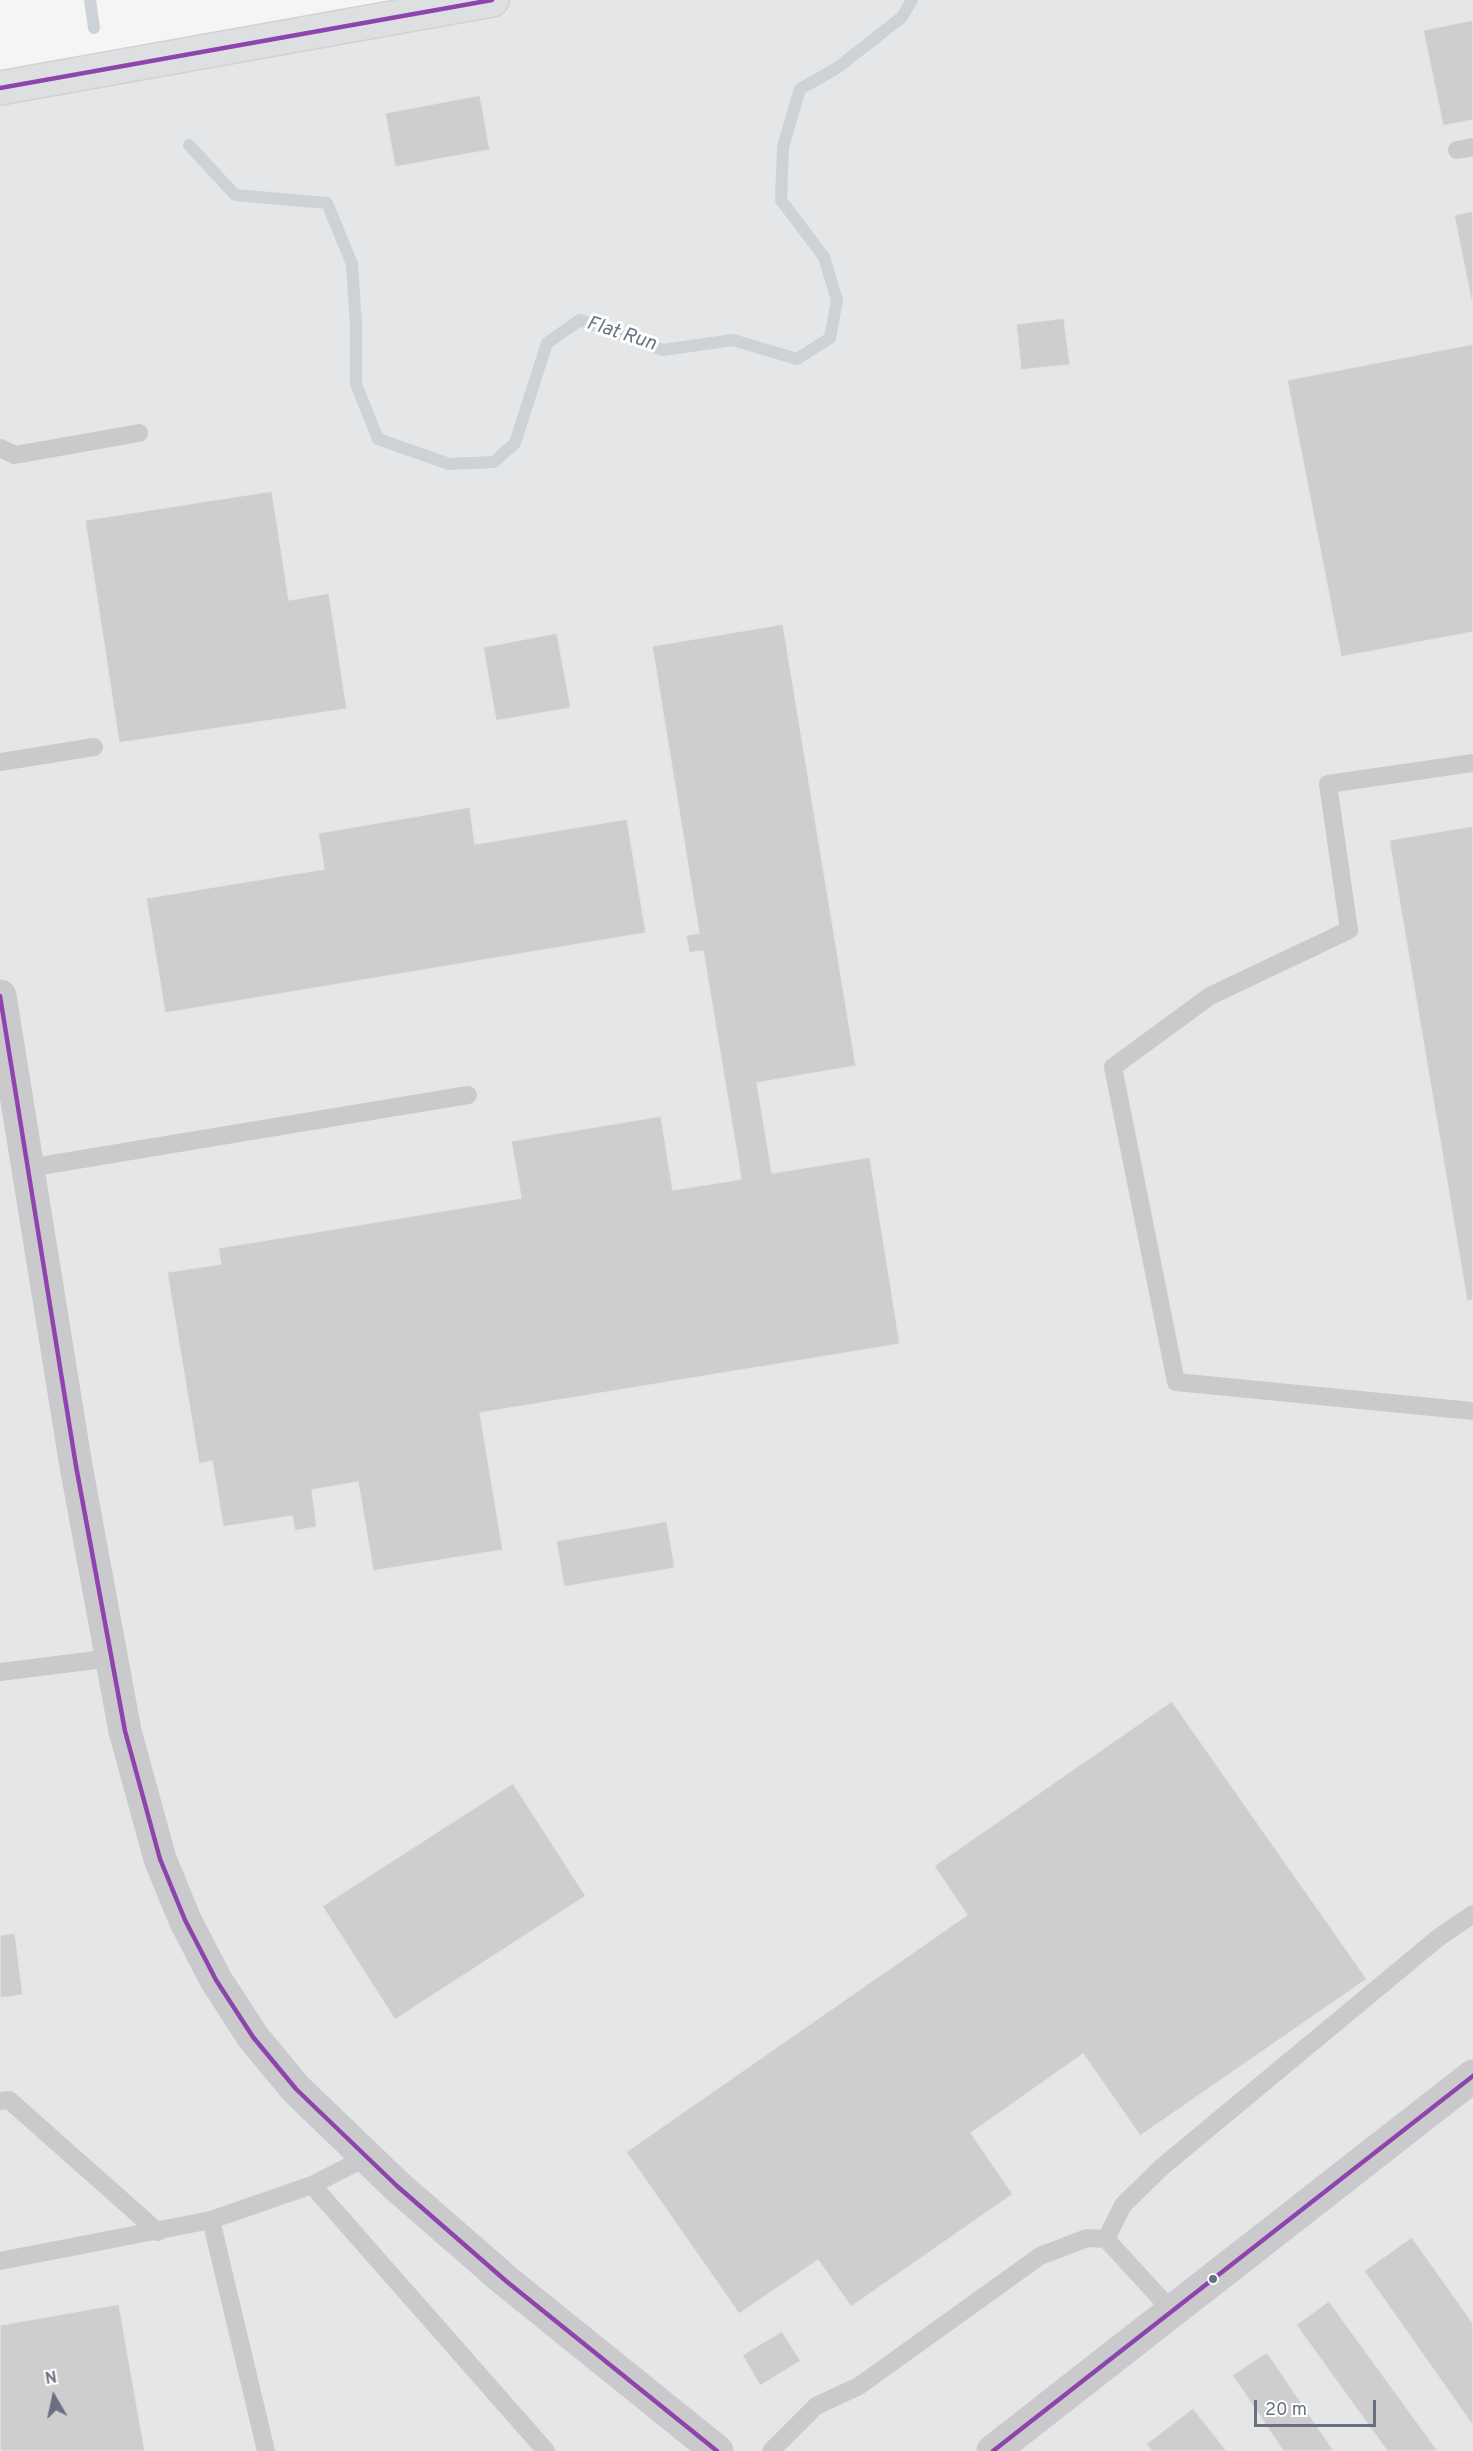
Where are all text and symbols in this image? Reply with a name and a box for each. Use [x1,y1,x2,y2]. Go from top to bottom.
water label: Flat Run [583,312,659,358]
unlabelled marker [1207,2273,1219,2285]
north arrow [24,2367,84,2427]
text: N [44,2368,58,2390]
scale bar [1257,2388,1378,2426]
text: 20 m [1265,2399,1307,2422]

